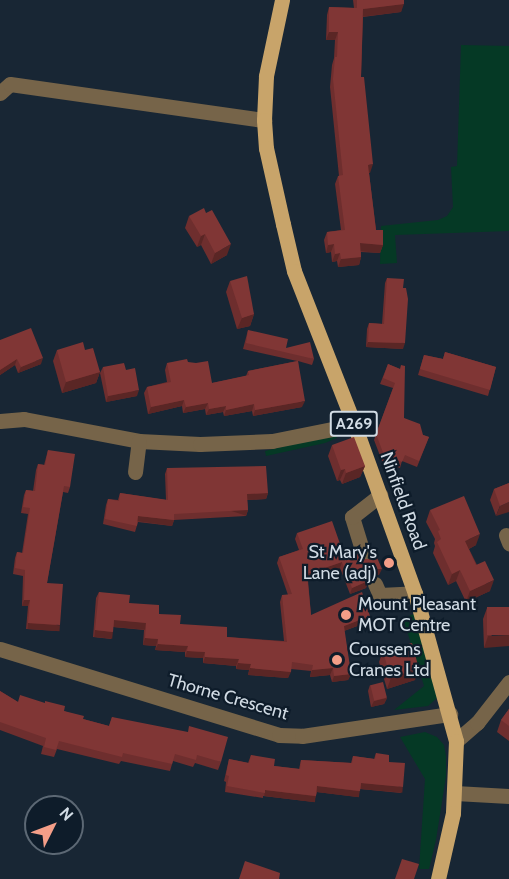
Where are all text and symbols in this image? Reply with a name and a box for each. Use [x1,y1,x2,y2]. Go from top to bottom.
road number: A269 [328,411,380,437]
street label: Ninfield Road [375,449,431,553]
place label: St Mary's Lane (adj) [303,542,377,584]
marker: St Mary's Lane (adj) [382,556,396,570]
place label: Mount Pleasant MOT Centre [358,594,476,636]
marker: Mount Pleasant MOT Centre [339,608,353,622]
place label: Coussens Cranes Ltd [349,639,430,682]
marker: Coussens Cranes Ltd [330,653,344,667]
street label: Thorne Crescent [165,669,291,725]
north arrow [24,795,84,855]
text: N [55,803,77,825]

